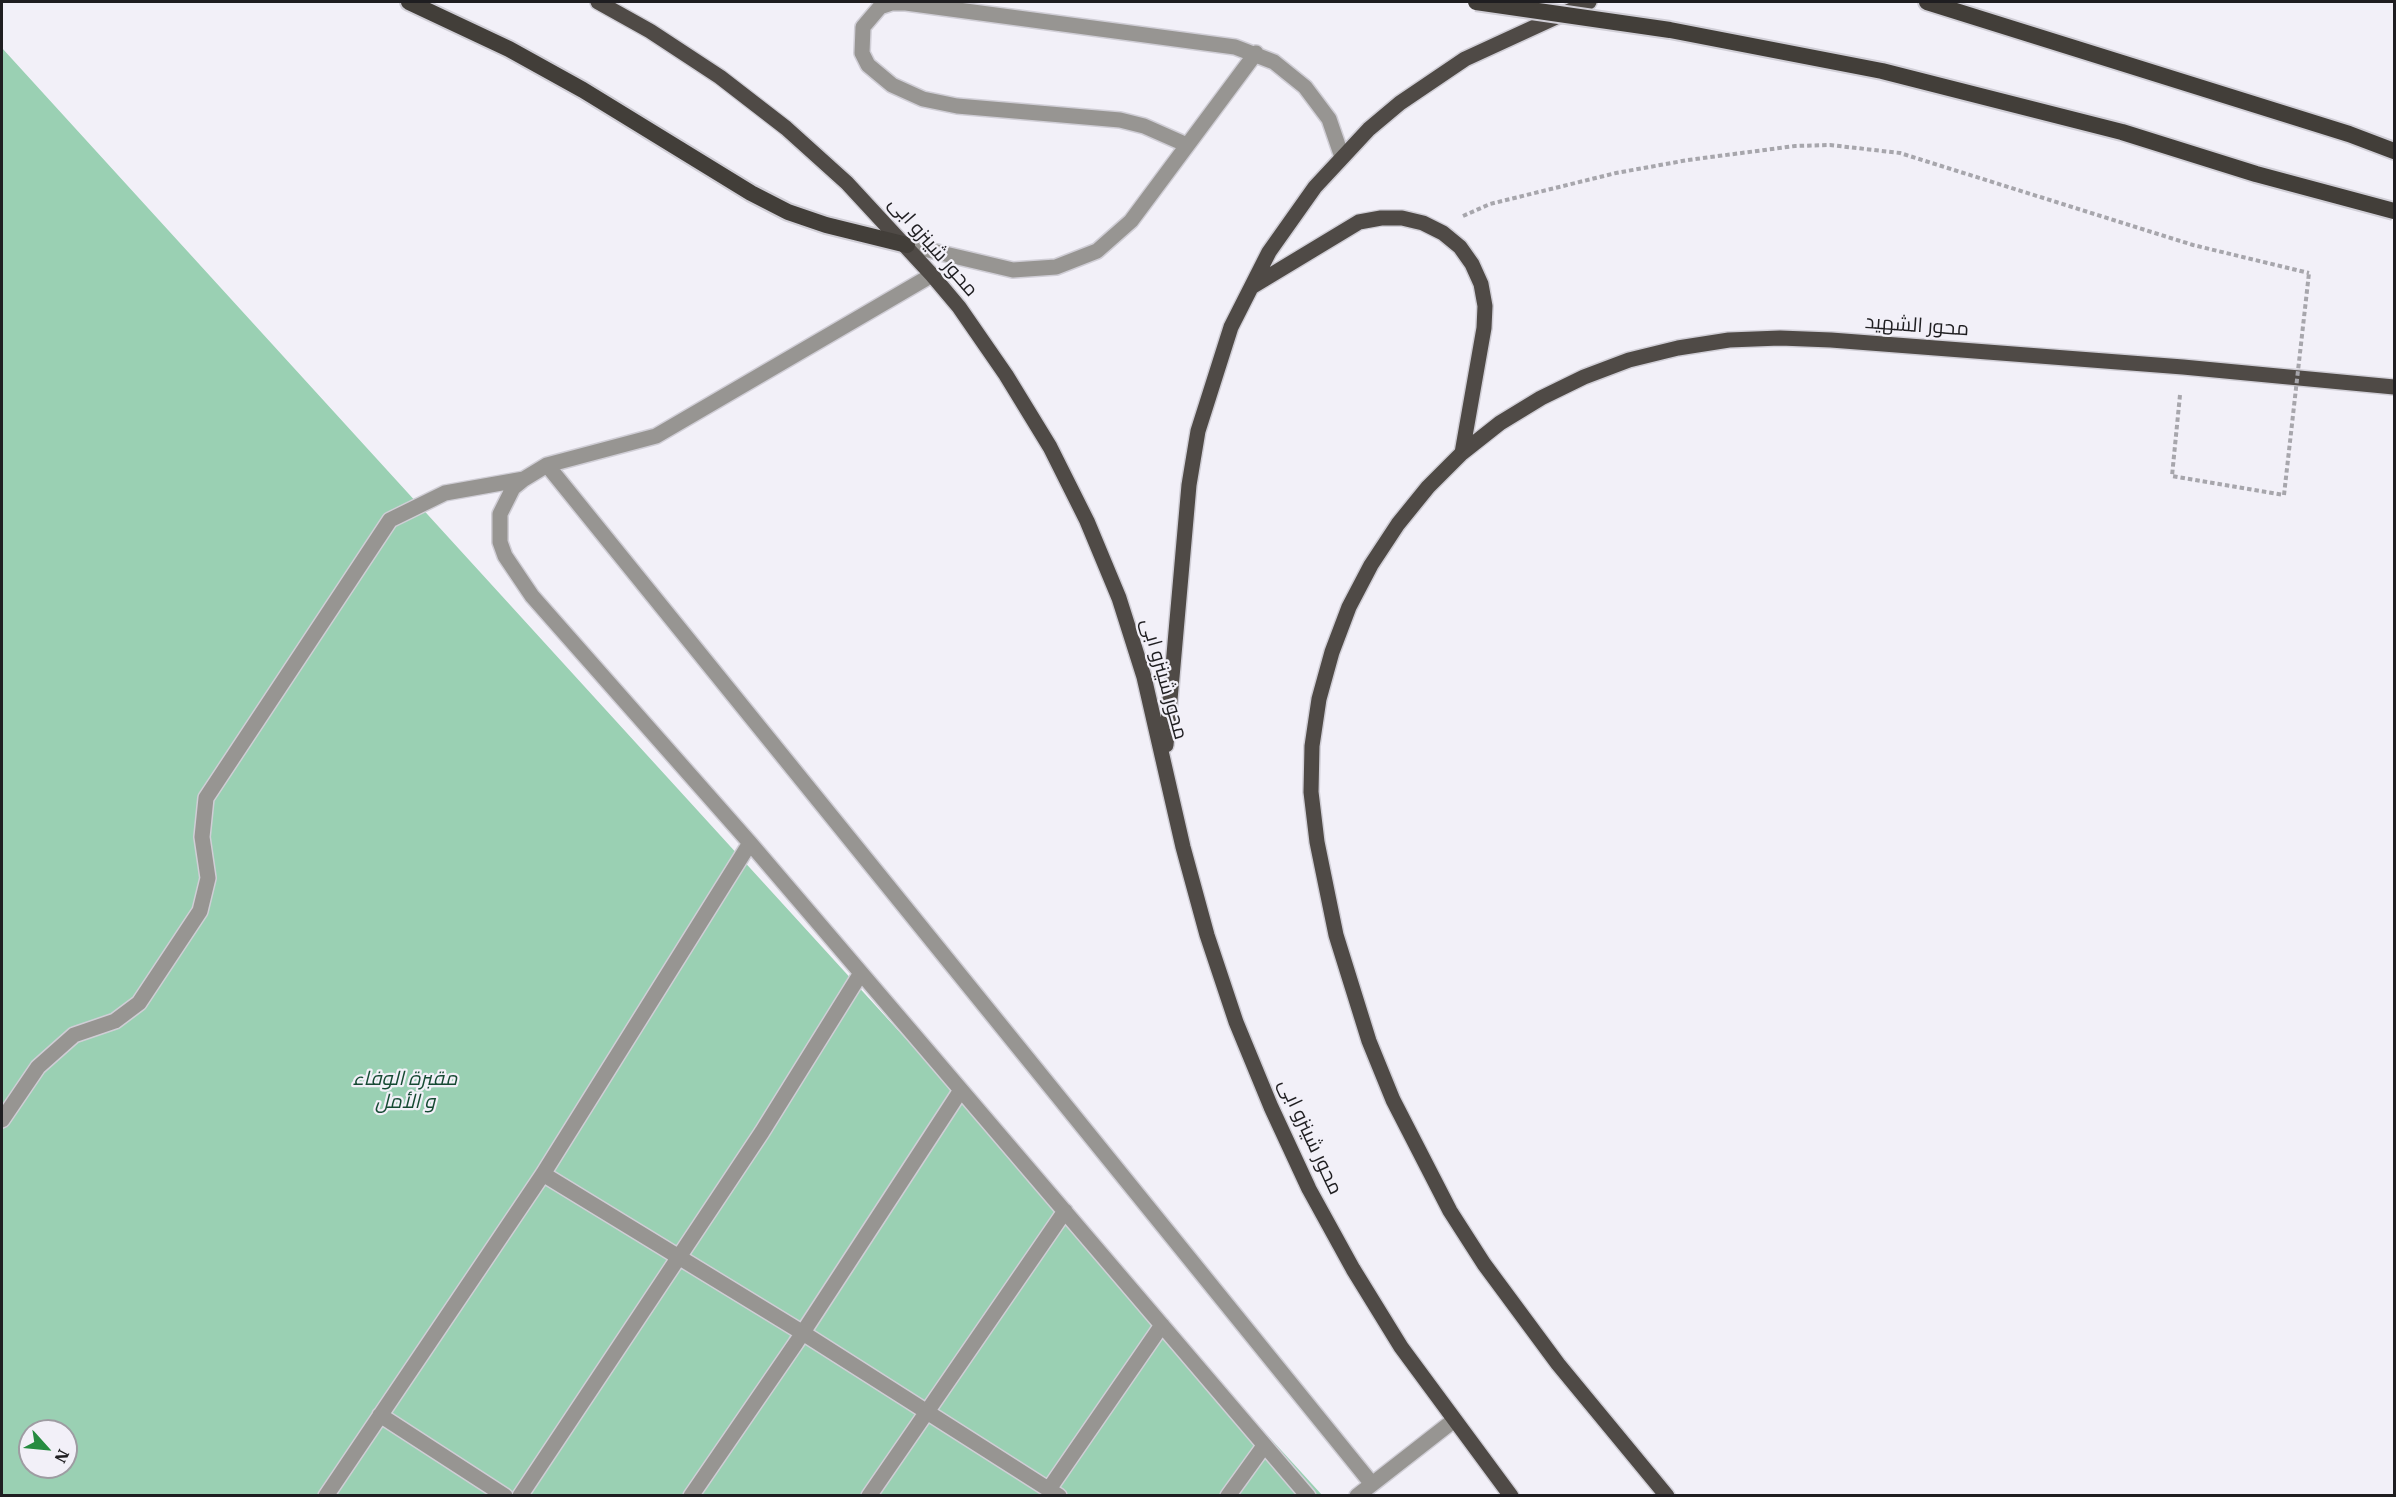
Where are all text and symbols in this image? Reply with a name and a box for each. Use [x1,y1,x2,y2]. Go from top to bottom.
street label: محور شينزو ابى [883,192,983,302]
street label: محور الشهيد [1864,310,1970,342]
street label: محور شينزو ابى [1135,616,1193,742]
park label: مقبرة الوفاء و الأمل [353,1067,457,1114]
street label: محور شينزو ابى [1273,1075,1347,1199]
north arrow [18,1419,78,1479]
text: N [50,1446,74,1466]

